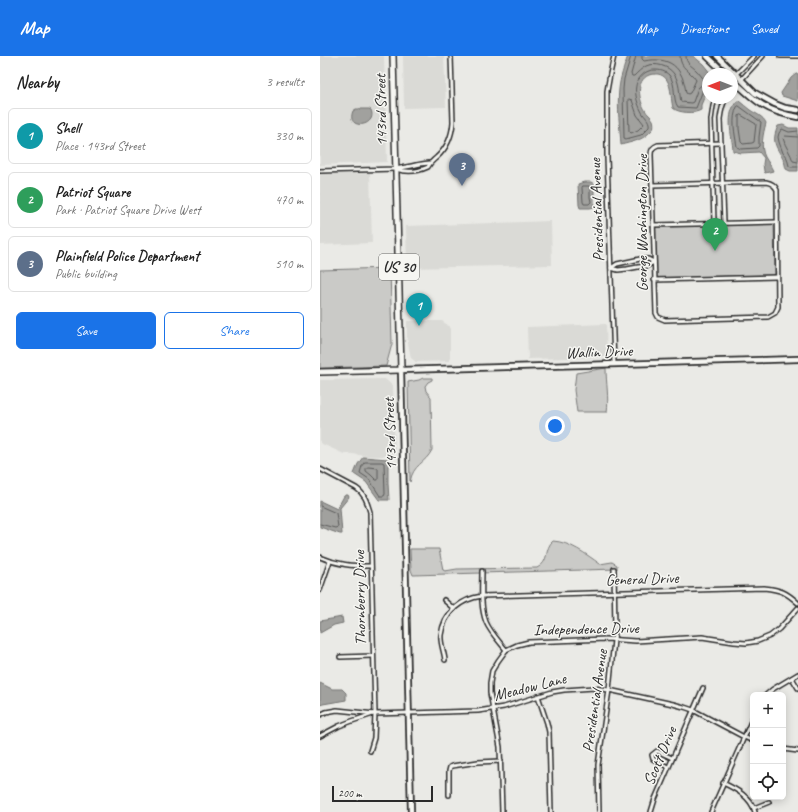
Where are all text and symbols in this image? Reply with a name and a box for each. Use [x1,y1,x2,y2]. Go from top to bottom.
text: Map [20,16,50,40]
text: Map [637,20,658,37]
text: Directions [680,20,729,37]
text: Saved [751,20,778,37]
north arrow [702,68,738,104]
text: Nearby [16,72,59,93]
street label: 143rd Street [370,72,392,146]
text: 3 results [266,74,304,90]
text: Shell [55,119,80,138]
text: 1 [27,128,33,144]
text: 330 m [275,128,303,144]
text: Place · 143rd Street [55,138,145,154]
pin: 3 [449,153,475,186]
street label: George Washington Drive [632,153,652,292]
street label: Presidential Avenue [585,156,609,262]
text: Patriot Square [55,183,130,202]
text: 2 [27,192,33,208]
text: 470 m [275,192,303,208]
text: Park · Patriot Square Drive West [55,202,201,218]
pin: 2 [702,218,728,251]
text: Plainfield Police Department [55,247,199,266]
road number: US 30 [379,254,419,280]
text: 3 [27,256,33,272]
text: 510 m [275,256,303,272]
text: Public building [55,266,117,282]
pin: 1 [406,293,432,326]
button: Save [16,312,156,349]
button: Share [164,312,304,349]
street label: Wallin Drive [565,341,634,363]
street label: 143rd Street [379,396,401,470]
your location [545,416,565,436]
street label: Thornberry Drive [349,548,371,646]
street label: General Drive [605,568,681,590]
street label: Independence Drive [533,618,641,640]
street label: Presidential Avenue [578,647,612,754]
street label: Meadow Lane [492,668,570,706]
map controls [750,692,786,800]
button: + [750,692,786,728]
street label: Scott Drive [639,722,682,788]
button: − [750,728,786,764]
button: locate [750,764,786,800]
scale bar [332,784,433,803]
text: 200 m [338,786,362,800]

